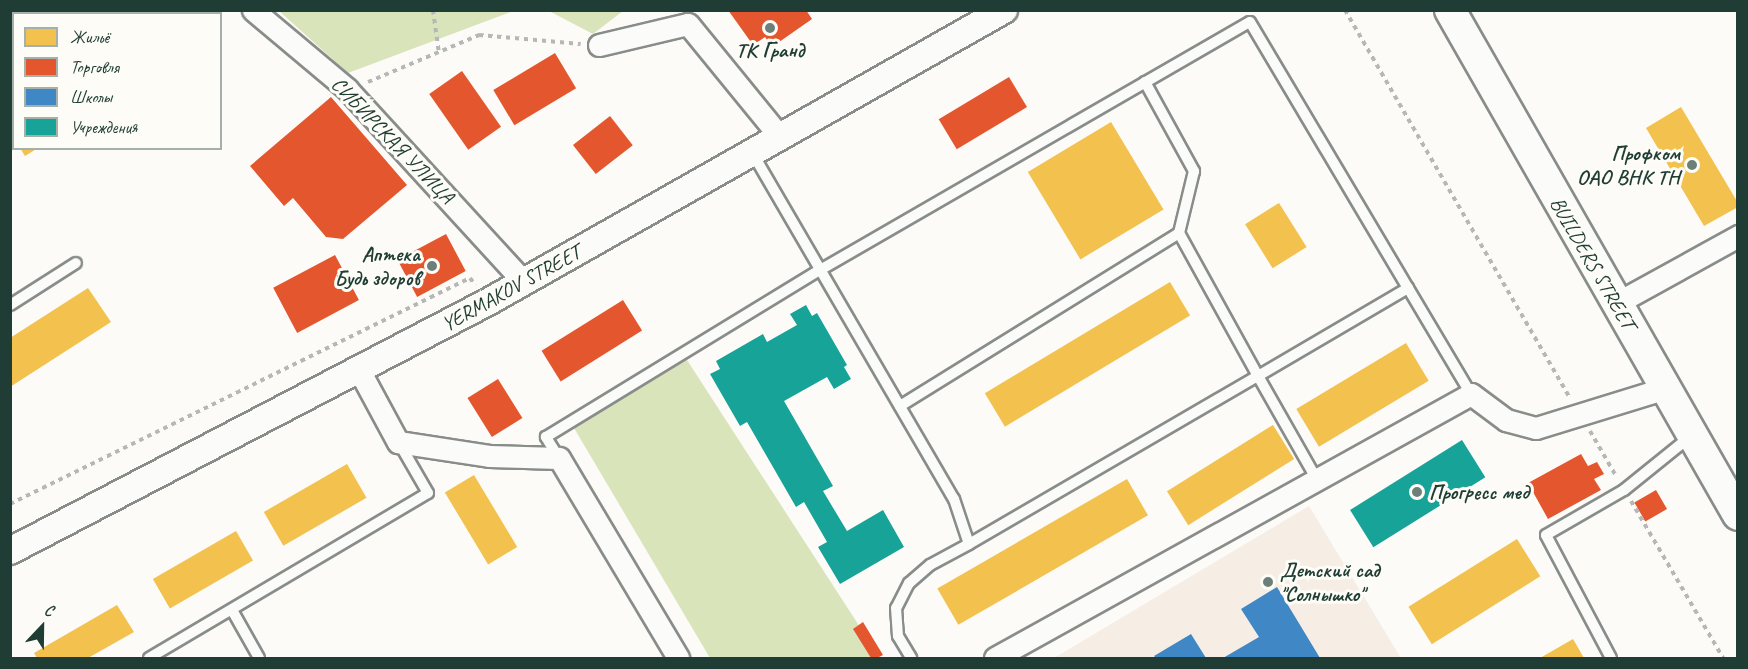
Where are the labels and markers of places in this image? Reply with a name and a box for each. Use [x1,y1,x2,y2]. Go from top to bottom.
marker: ТК Гранд [763,21,777,35]
place label: ТК Гранд [737,37,803,63]
place label: Профком ОАО ВНК ТН [1577,140,1680,190]
marker: Профком ОАО ВНК ТН [1685,158,1699,172]
place label: Аптека Будь здоров [336,241,420,291]
marker: Аптека Будь здоров [425,259,439,273]
place label: Прогресс мед [1429,479,1527,505]
marker: Прогресс мед [1410,485,1424,499]
place label: Детский сад "Солнышко" [1280,557,1380,607]
marker: Детский сад "Солнышко" [1261,575,1275,589]

